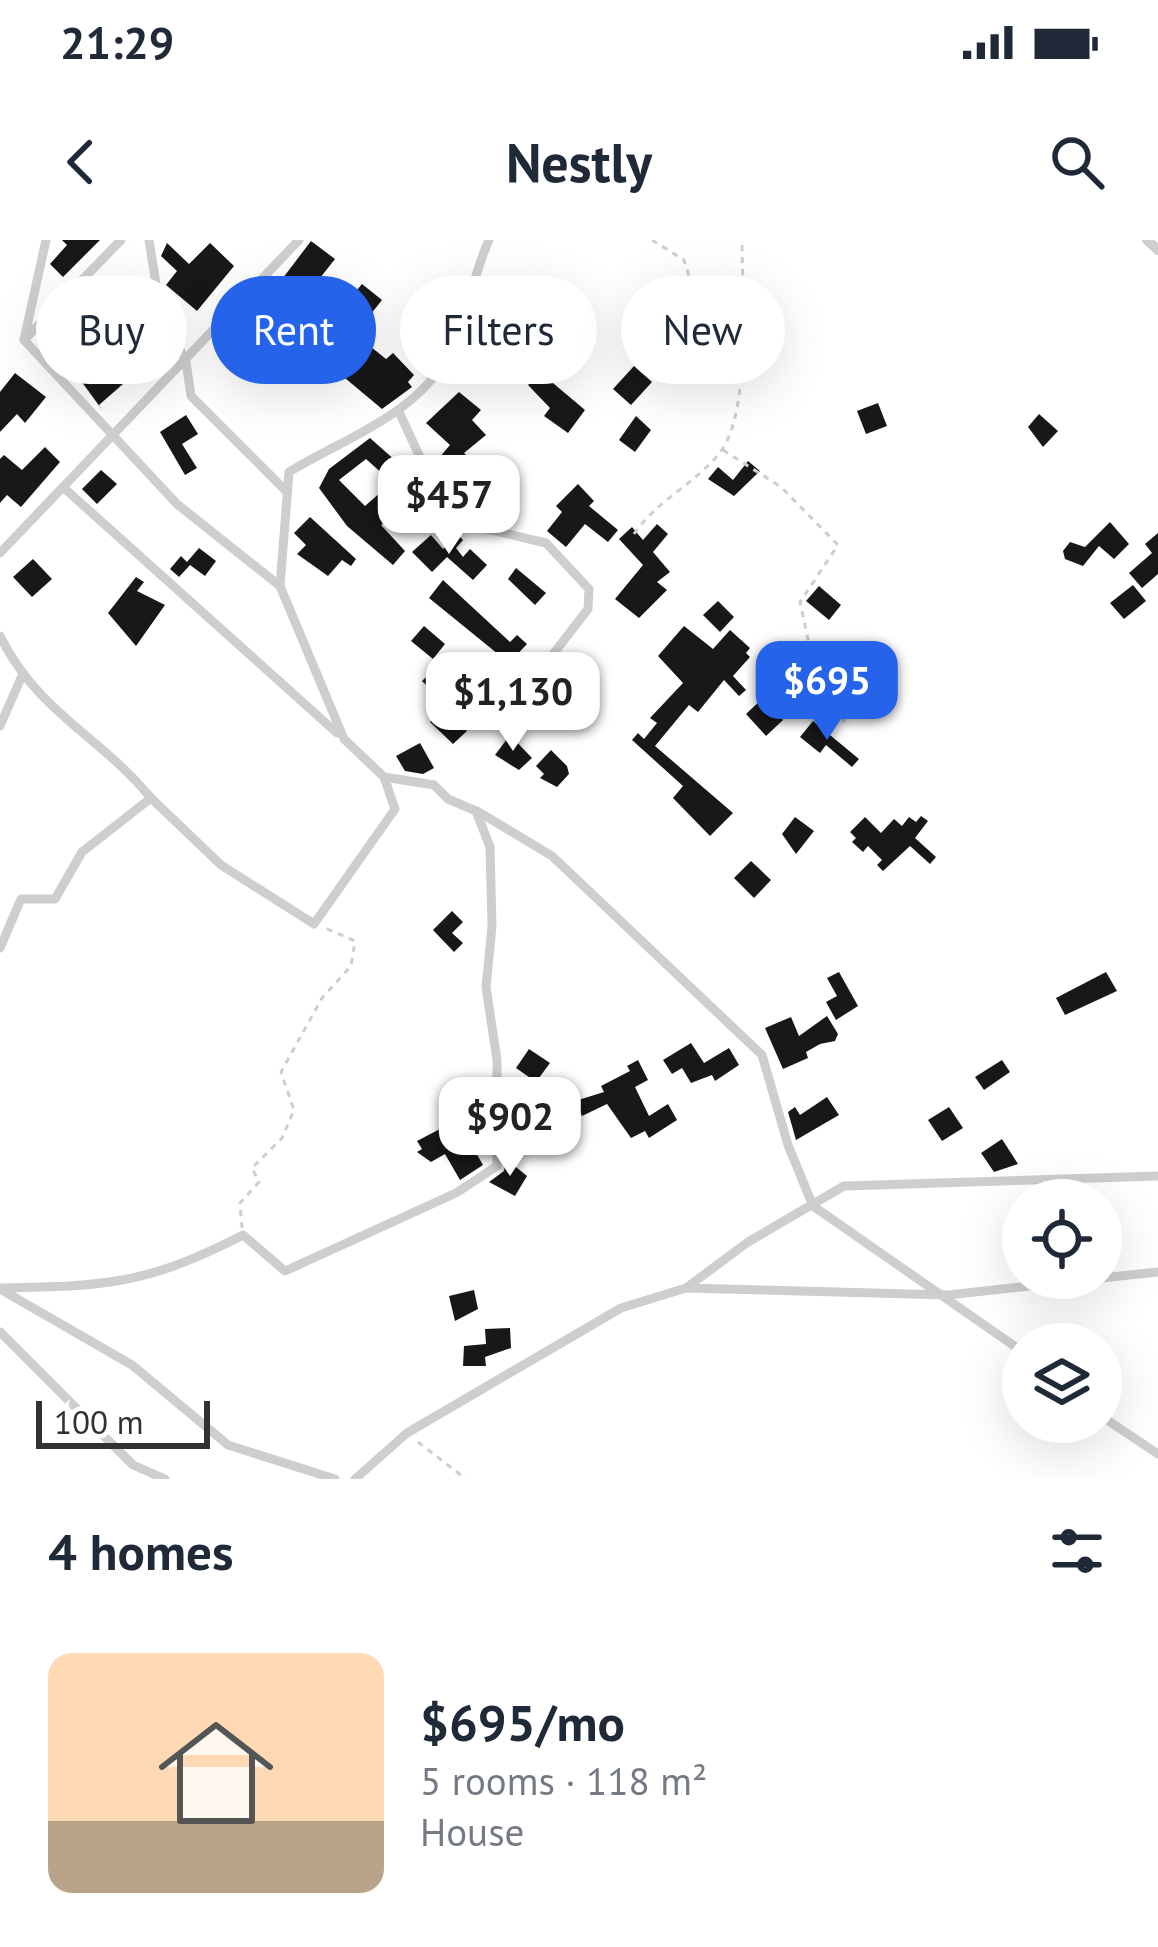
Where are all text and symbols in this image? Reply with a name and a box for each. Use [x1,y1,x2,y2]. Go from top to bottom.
text: 21:29 [60,13,174,71]
text: Nestly [506,127,652,197]
icon: back [48,129,114,195]
icon: search [1044,129,1110,195]
chip: Buy [36,276,187,384]
chip: Rent [211,276,376,384]
chip: Filters [400,276,597,384]
chip: New [621,276,785,384]
pin: $457 [378,455,520,557]
text: $457 [405,468,493,519]
pin: $695 [756,641,898,743]
pin: $1,130 [415,652,611,754]
text: $695 [783,654,871,705]
text: $1,130 [453,665,573,716]
pin: $902 [439,1077,581,1179]
text: $902 [466,1090,554,1141]
map controls [1002,1179,1122,1443]
button: locate [1002,1179,1122,1299]
button: layers [1002,1323,1122,1443]
scale bar [36,1395,210,1448]
text: 100 m [54,1400,144,1443]
text: 4 homes [48,1518,234,1584]
icon: filters [1044,1518,1110,1584]
text: $695/mo [420,1689,625,1755]
icon: home [144,1701,288,1845]
text: 5 rooms · 118 m² [420,1755,707,1806]
text: House [420,1806,524,1857]

